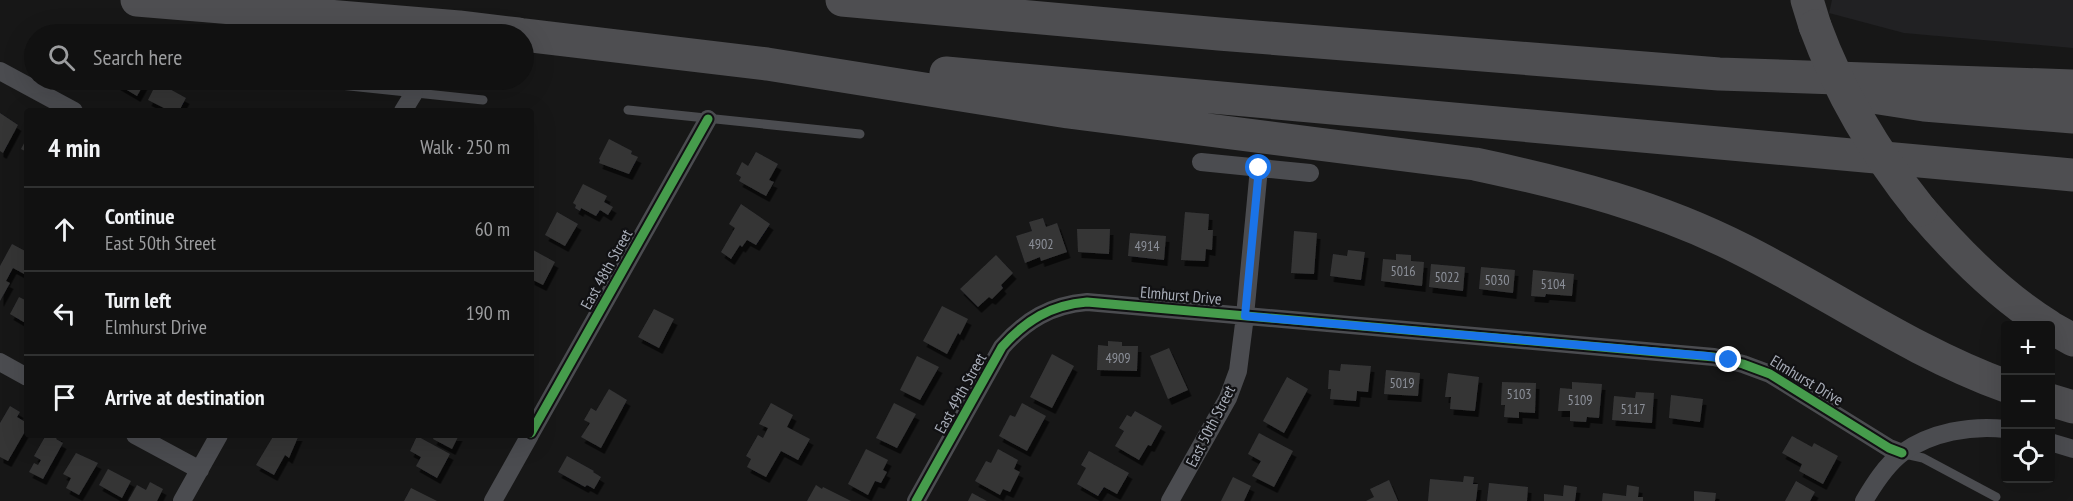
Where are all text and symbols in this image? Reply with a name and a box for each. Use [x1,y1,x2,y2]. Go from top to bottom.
search box [24,24,534,90]
icon: search [45,41,78,74]
text: Search here [93,43,182,71]
text: 4 min [48,131,101,164]
text: Walk · 250 m [420,134,510,160]
route start [1245,154,1271,180]
text: Continue [105,202,175,230]
icon: ahead [48,213,81,246]
text: 60 m [475,216,510,242]
street label: East 48th Street [576,225,637,313]
text: East 50th Street [105,230,216,256]
house number: 4902 [1028,235,1054,253]
house number: 4914 [1134,237,1160,255]
house number: 5016 [1390,262,1416,280]
house number: 5022 [1434,268,1460,286]
house number: 5030 [1484,271,1510,289]
house number: 5104 [1540,275,1566,293]
street label: Elmhurst Drive [1139,281,1223,309]
text: Turn left [105,286,171,314]
icon: left [48,297,81,330]
text: 190 m [466,300,510,326]
text: Elmhurst Drive [105,314,207,340]
map controls [2001,321,2055,483]
button: + [2001,321,2055,375]
route end [1715,346,1741,372]
street label: East 49th Street [930,349,991,437]
house number: 4909 [1105,349,1131,367]
street label: Elmhurst Drive [1767,350,1847,410]
house number: 5019 [1389,374,1415,392]
button: − [2001,375,2055,429]
icon: arrive [48,381,81,414]
street label: East 50th Street [1181,381,1239,470]
text: Arrive at destination [105,383,265,411]
house number: 5103 [1506,385,1532,403]
house number: 5109 [1567,391,1593,409]
house number: 5117 [1620,400,1646,418]
button: locate [2001,429,2055,483]

